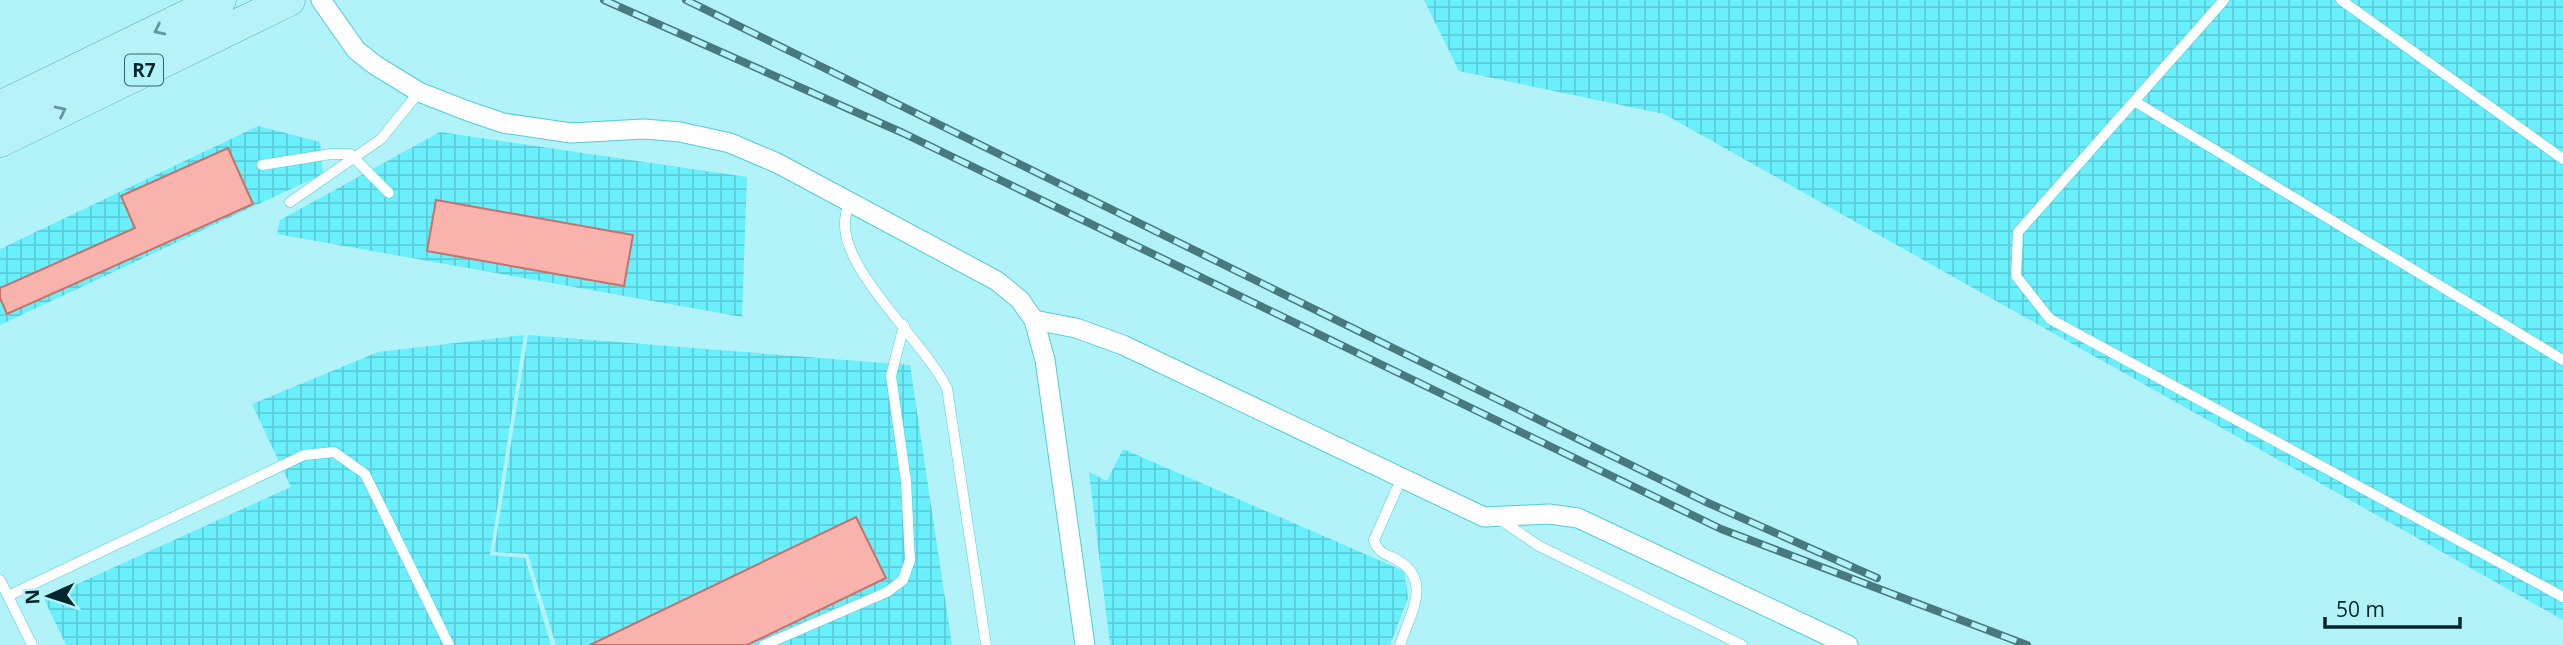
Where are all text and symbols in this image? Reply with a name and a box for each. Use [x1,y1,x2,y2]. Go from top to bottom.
one-way arrow [154,22,166,36]
road number: R7 [125,54,163,86]
one-way arrow [54,105,66,119]
north arrow [14,561,84,631]
scale bar [2325,586,2460,630]
text: N [19,588,45,605]
text: 50 m [2336,595,2385,623]

